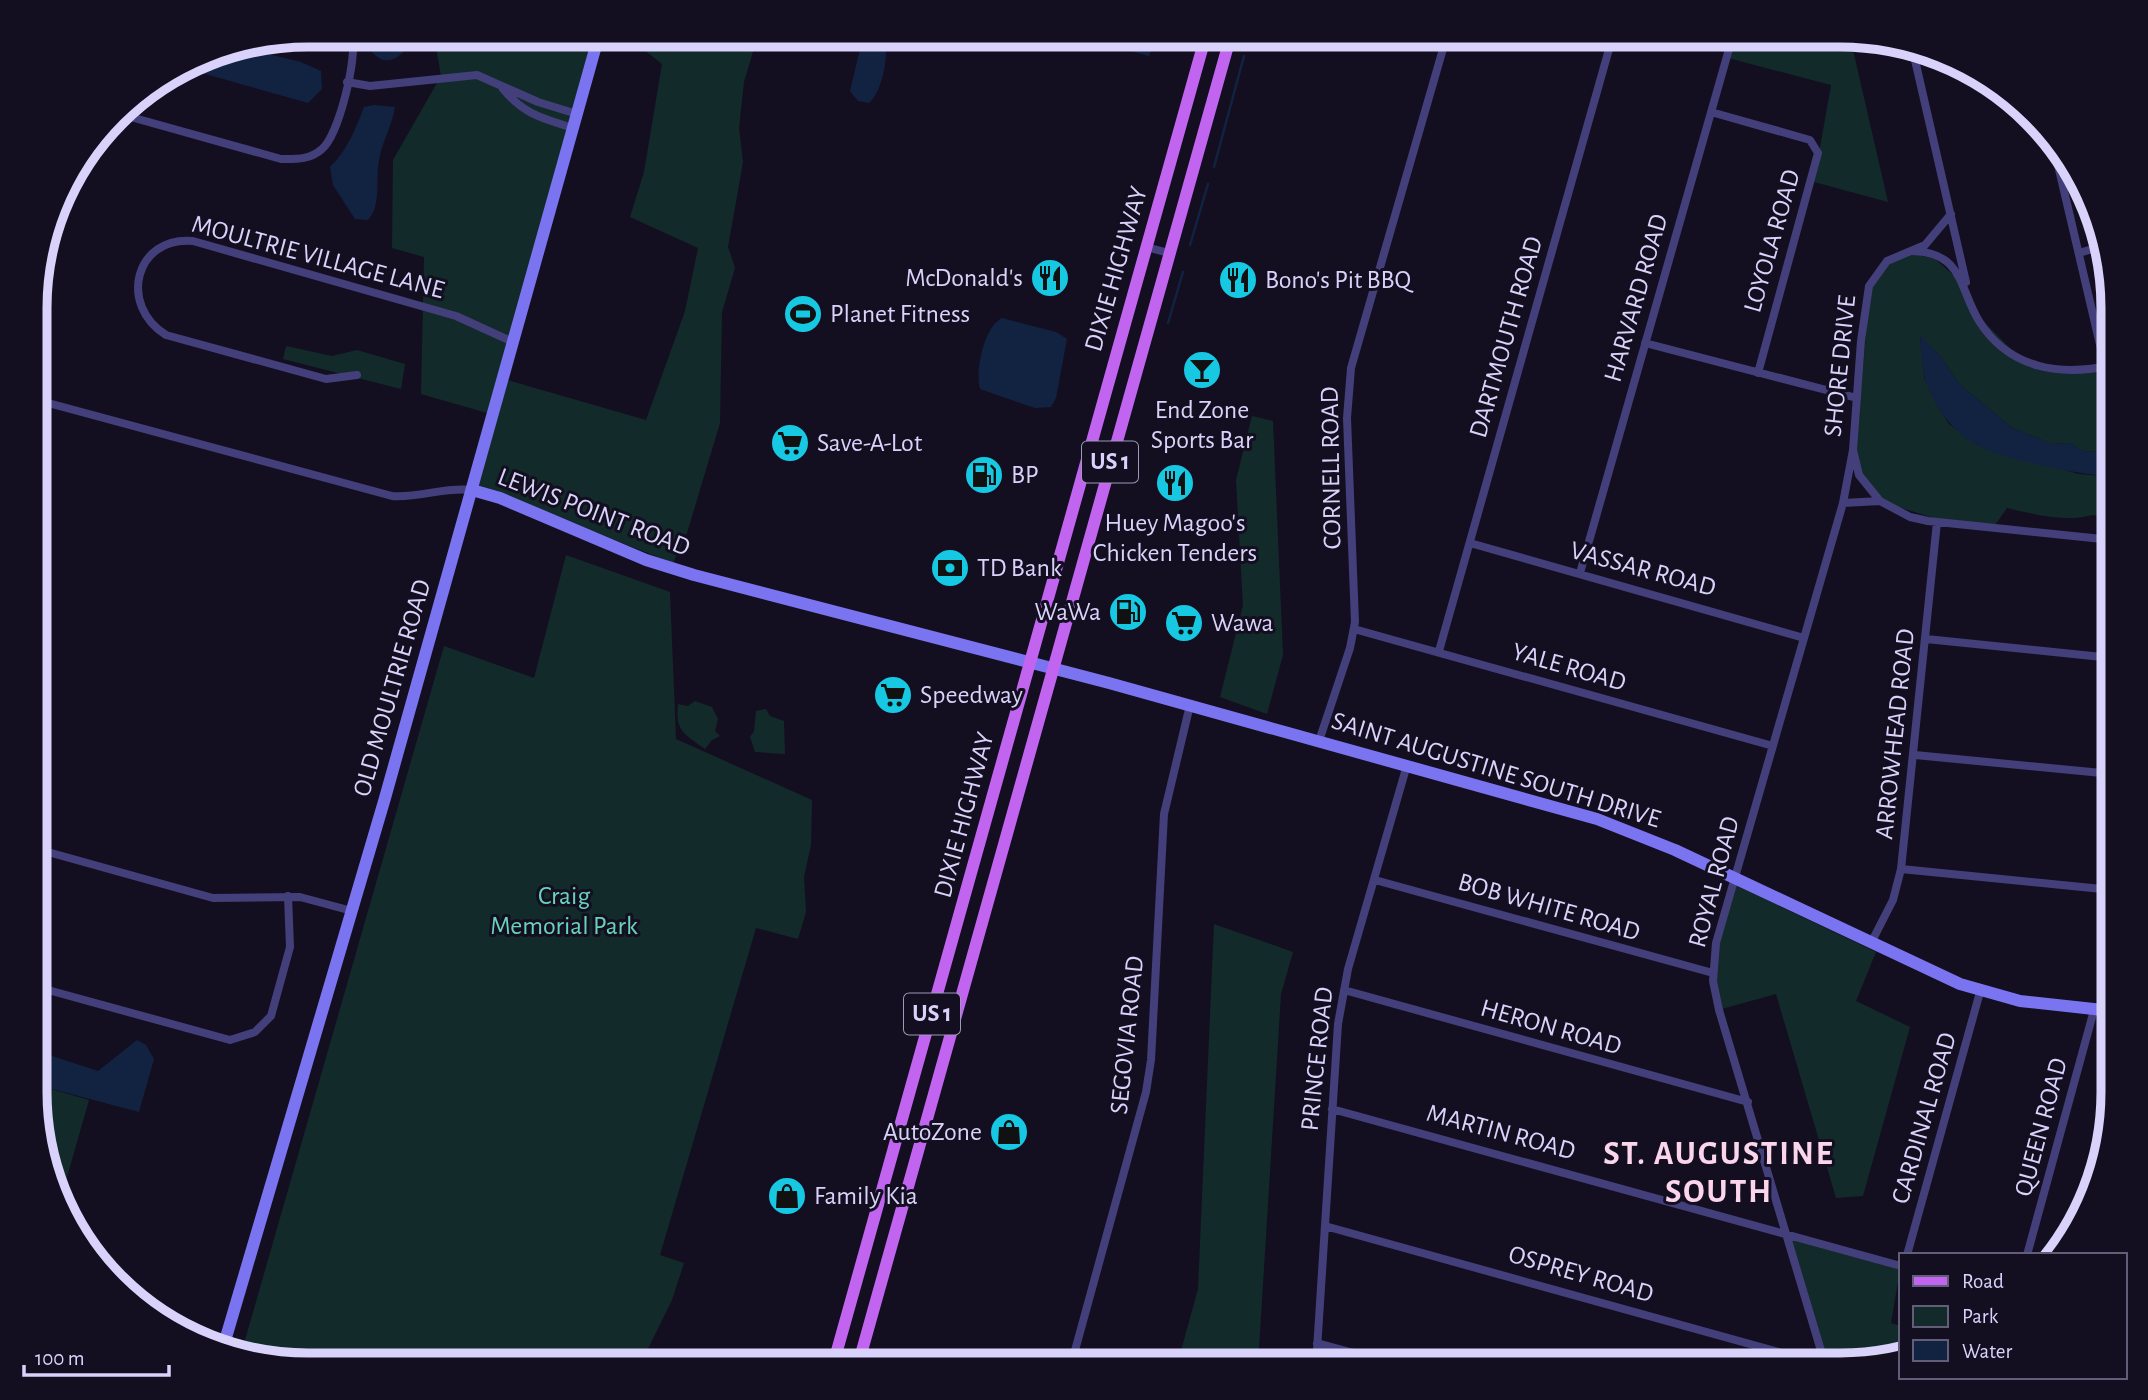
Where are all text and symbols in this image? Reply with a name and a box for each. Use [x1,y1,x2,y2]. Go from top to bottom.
street label: LOYOLA ROAD [1739,167,1805,315]
street label: DIXIE HIGHWAY [1080,183,1152,354]
street label: MOULTRIE VILLAGE LANE [189,211,447,303]
street label: HARVARD ROAD [1600,211,1672,385]
street label: DARTMOUTH ROAD [1465,233,1547,441]
restaurant icon: McDonald's [1029,257,1071,299]
restaurant icon: Bono's Pit BBQ [1217,259,1259,301]
place label: McDonald's [905,265,1023,291]
place label: Bono's Pit BBQ [1265,267,1415,293]
sports icon: Planet Fitness [782,293,824,335]
street label: SHORE DRIVE [1820,294,1860,438]
place label: Planet Fitness [830,301,970,327]
bar icon: End Zone Sports Bar [1181,349,1223,391]
street label: CORNELL ROAD [1317,386,1345,550]
place label: End Zone Sports Bar [1151,397,1254,453]
supermarket icon: Save-A-Lot [769,422,811,464]
place label: Save-A-Lot [817,430,922,456]
road number: US 1 [1082,442,1138,482]
fuel station icon: BP [963,454,1005,496]
place label: BP [1011,462,1038,488]
restaurant icon: Huey Magoo's Chicken Tenders [1154,462,1196,504]
street label: LEWIS POINT ROAD [494,463,694,561]
place label: Huey Magoo's Chicken Tenders [1093,510,1257,566]
street label: VASSAR ROAD [1567,537,1719,601]
bank icon: TD Bank [929,547,971,589]
place label: TD Bank [977,555,1062,581]
street label: OLD MOULTRIE ROAD [349,577,435,799]
fuel station icon: WaWa [1107,591,1149,633]
place label: WaWa [1034,599,1101,625]
supermarket icon: Wawa [1163,602,1205,644]
place label: Wawa [1211,610,1274,636]
street label: ARROWHEAD ROAD [1871,627,1919,841]
street label: YALE ROAD [1509,638,1629,696]
supermarket icon: Speedway [872,674,914,716]
place label: Speedway [920,682,1023,708]
street label: SAINT AUGUSTINE SOUTH DRIVE [1328,708,1664,832]
street label: DIXIE HIGHWAY [929,729,999,901]
street label: ROYAL ROAD [1684,814,1744,950]
street label: BOB WHITE ROAD [1455,869,1643,945]
park label: Craig Memorial Park [490,883,638,939]
street label: SEGOVIA ROAD [1106,954,1148,1116]
street label: PRINCE ROAD [1297,986,1337,1132]
road number: US 1 [904,994,960,1034]
street label: HERON ROAD [1478,994,1624,1060]
street label: CARDINAL ROAD [1887,1029,1961,1207]
street label: QUEEN ROAD [2010,1055,2072,1199]
street label: MARTIN ROAD [1424,1100,1578,1164]
shop icon: AutoZone [988,1111,1030,1153]
place label: AutoZone [883,1119,982,1145]
district label: ST. AUGUSTINE SOUTH [1603,1138,1835,1209]
shop icon: Family Kia [766,1175,808,1217]
place label: Family Kia [814,1183,918,1209]
street label: OSPREY ROAD [1506,1241,1656,1307]
legend [1899,1253,2127,1379]
text: Road [1962,1271,2004,1292]
text: Park [1962,1306,1999,1327]
scale bar [24,1334,170,1378]
text: Water [1962,1341,2012,1362]
text: 100 m [35,1348,85,1369]

